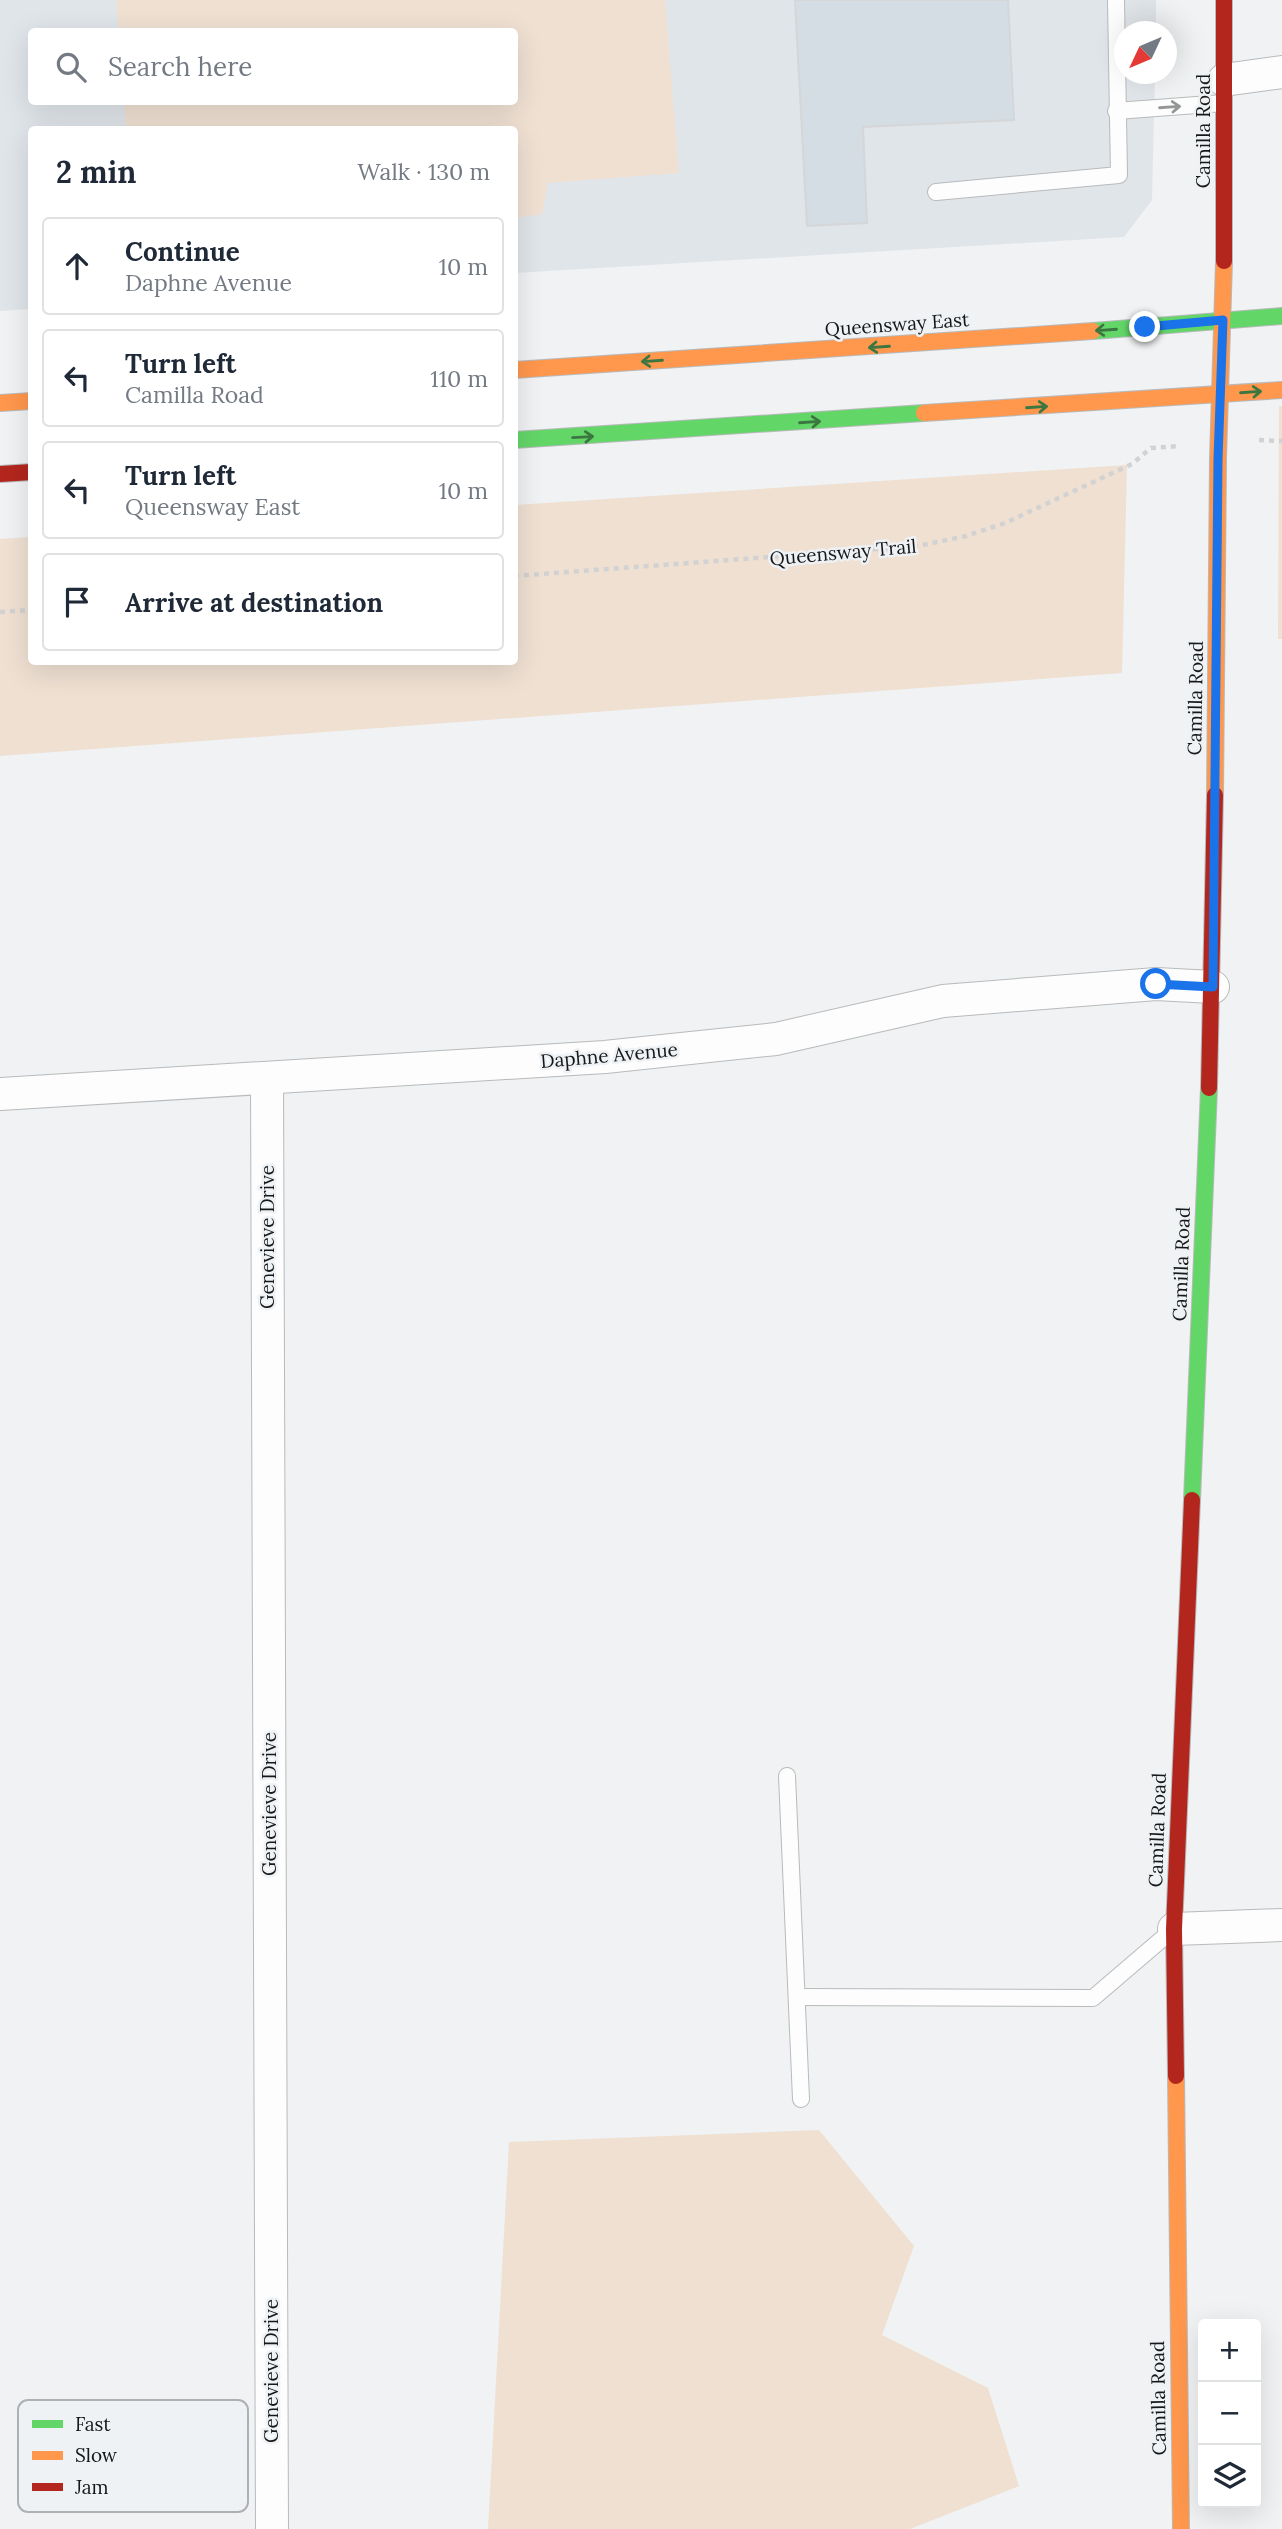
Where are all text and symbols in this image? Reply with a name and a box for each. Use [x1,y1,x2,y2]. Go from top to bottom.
north arrow [1114,21,1177,84]
search box [28,28,518,105]
icon: search [52,48,90,86]
text: Search here [108,50,252,83]
street label: Camilla Road [1191,74,1215,188]
one-way arrow [1158,100,1181,113]
text: 2 min [56,153,136,191]
text: Walk · 130 m [358,157,490,186]
text: Continue [125,235,240,268]
icon: ahead [58,247,96,285]
text: 10 m [439,252,488,281]
text: Daphne Avenue [125,268,292,297]
street label: Queensway East [824,307,971,341]
route end [1129,311,1160,342]
one-way arrow [1095,324,1118,337]
one-way arrow [868,341,891,354]
text: Turn left [125,347,236,380]
one-way arrow [641,355,664,368]
icon: left [58,359,96,397]
text: 110 m [430,364,488,393]
text: Camilla Road [125,380,264,409]
one-way arrow [1239,385,1262,398]
one-way arrow [1025,400,1048,413]
one-way arrow [798,415,820,428]
one-way arrow [571,430,594,443]
text: Turn left [125,459,236,492]
icon: left [58,471,96,509]
text: 10 m [439,476,488,505]
text: Queensway East [125,492,300,521]
street label: Queensway Trail [769,534,917,570]
icon: arrive [58,583,96,621]
text: Arrive at destination [125,586,383,619]
street label: Camilla Road [1182,640,1208,756]
route start [1140,968,1171,999]
street label: Daphne Avenue [539,1037,679,1073]
street label: Genevieve Drive [255,1165,279,1309]
street label: Camilla Road [1167,1206,1195,1322]
street label: Genevieve Drive [257,1732,281,1876]
street label: Camilla Road [1143,1772,1171,1888]
street label: Genevieve Drive [259,2299,283,2443]
map controls [1198,2319,1261,2508]
button: + [1198,2319,1261,2382]
street label: Camilla Road [1145,2340,1171,2456]
button: − [1198,2382,1261,2445]
legend [18,2400,248,2512]
text: Fast [75,2412,111,2436]
text: Slow [75,2443,118,2467]
button: layers [1198,2445,1261,2508]
text: Jam [74,2475,109,2499]

